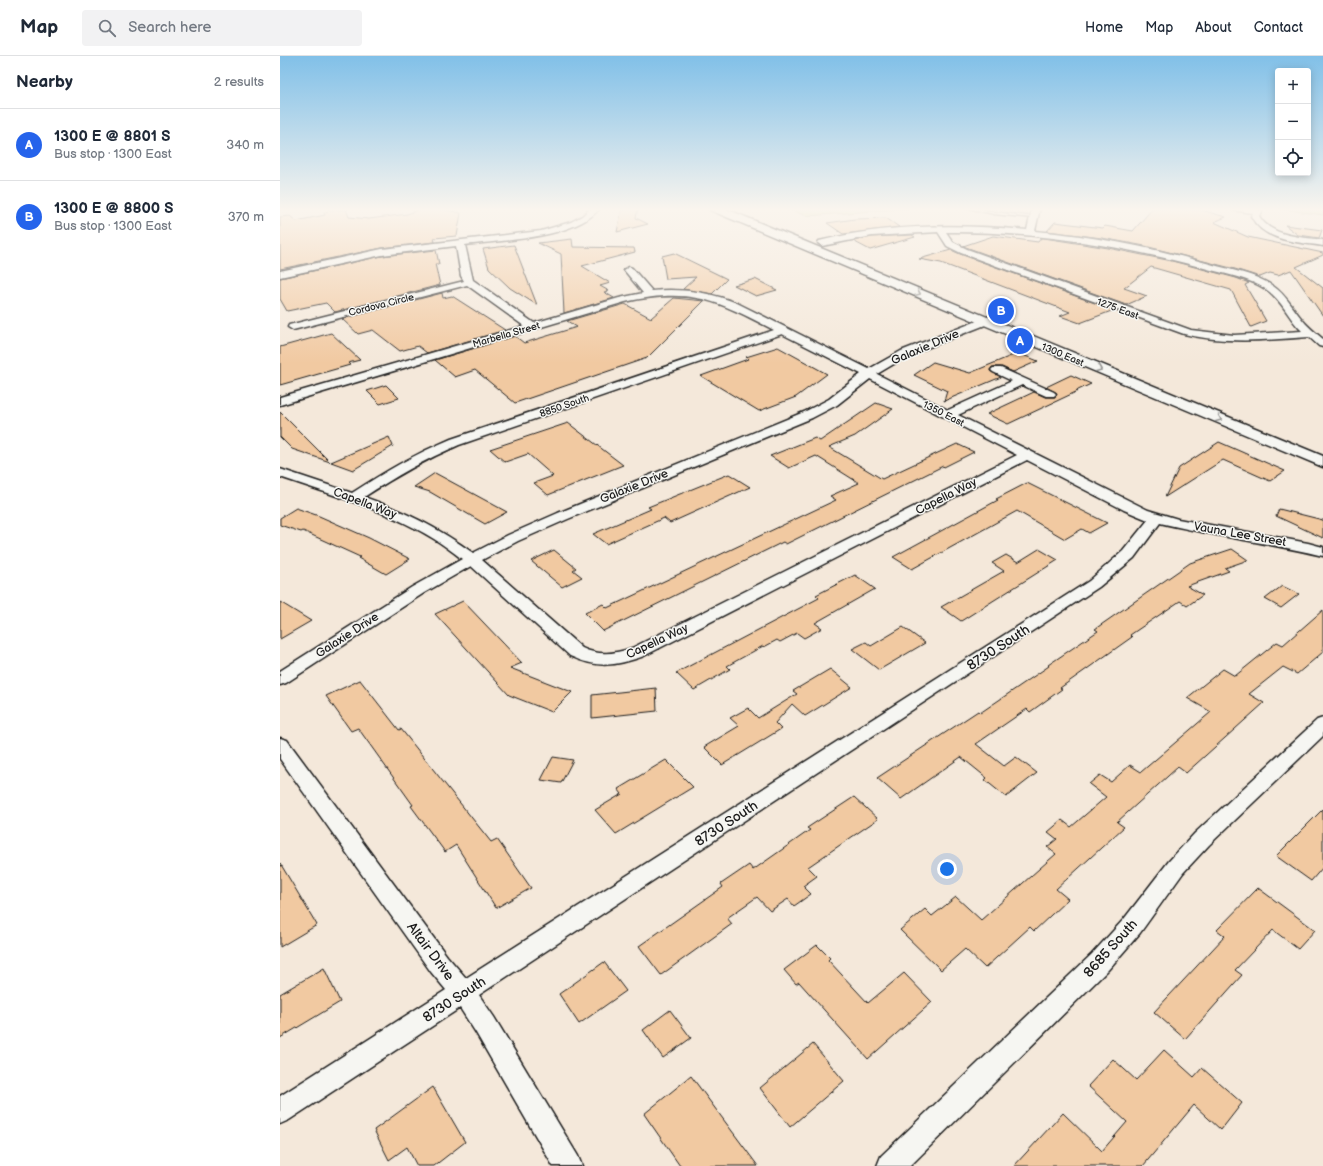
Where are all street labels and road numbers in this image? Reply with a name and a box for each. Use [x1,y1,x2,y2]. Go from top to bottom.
street label: Cordova Circle [347,291,415,319]
street label: 1275 East [1095,296,1140,322]
street label: Marbella Street [471,320,541,350]
street label: Galaxie Drive [889,326,961,368]
street label: 1300 East [1040,341,1086,369]
street label: 8850 South [538,392,591,420]
street label: 1350 East [921,398,966,429]
street label: Galaxie Drive [598,466,670,507]
street label: Capella Way [913,474,980,518]
street label: Capella Way [331,485,399,523]
street label: Vauna Lee Street [1193,519,1288,550]
street label: Galaxie Drive [313,609,382,661]
street label: Capella Way [624,620,691,662]
street label: 8730 South [964,621,1033,674]
street label: 8730 South [692,797,761,850]
street label: 8685 South [1080,916,1141,981]
street label: Altair Drive [403,919,458,984]
street label: 8730 South [420,973,489,1026]

